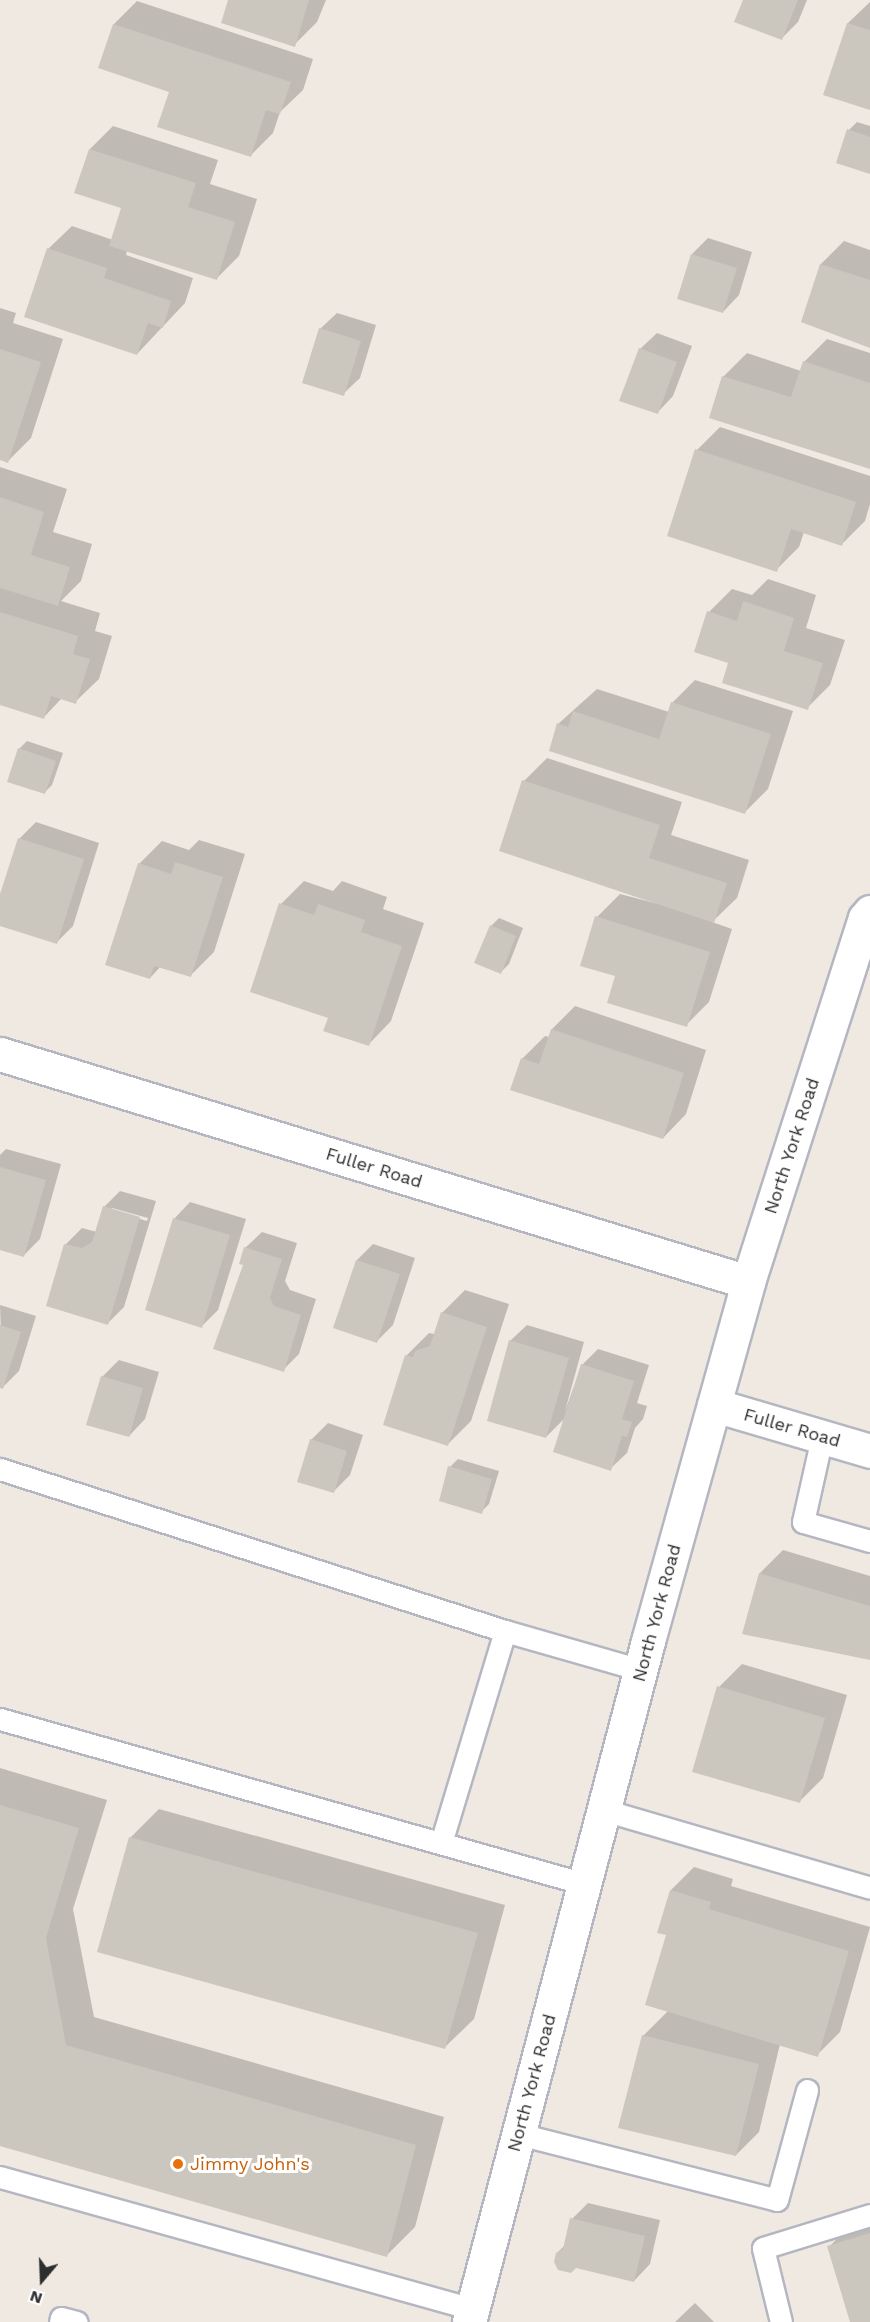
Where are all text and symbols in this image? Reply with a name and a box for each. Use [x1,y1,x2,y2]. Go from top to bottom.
street label: North York Road [760,1075,824,1217]
street label: Fuller Road [323,1143,425,1193]
street label: Fuller Road [741,1404,843,1452]
street label: North York Road [628,1541,686,1685]
street label: North York Road [503,2011,561,2155]
place label: Jimmy John's [190,2153,311,2175]
marker: Jimmy John's [171,2157,185,2171]
north arrow [12,2250,72,2310]
text: N [27,2287,45,2308]

